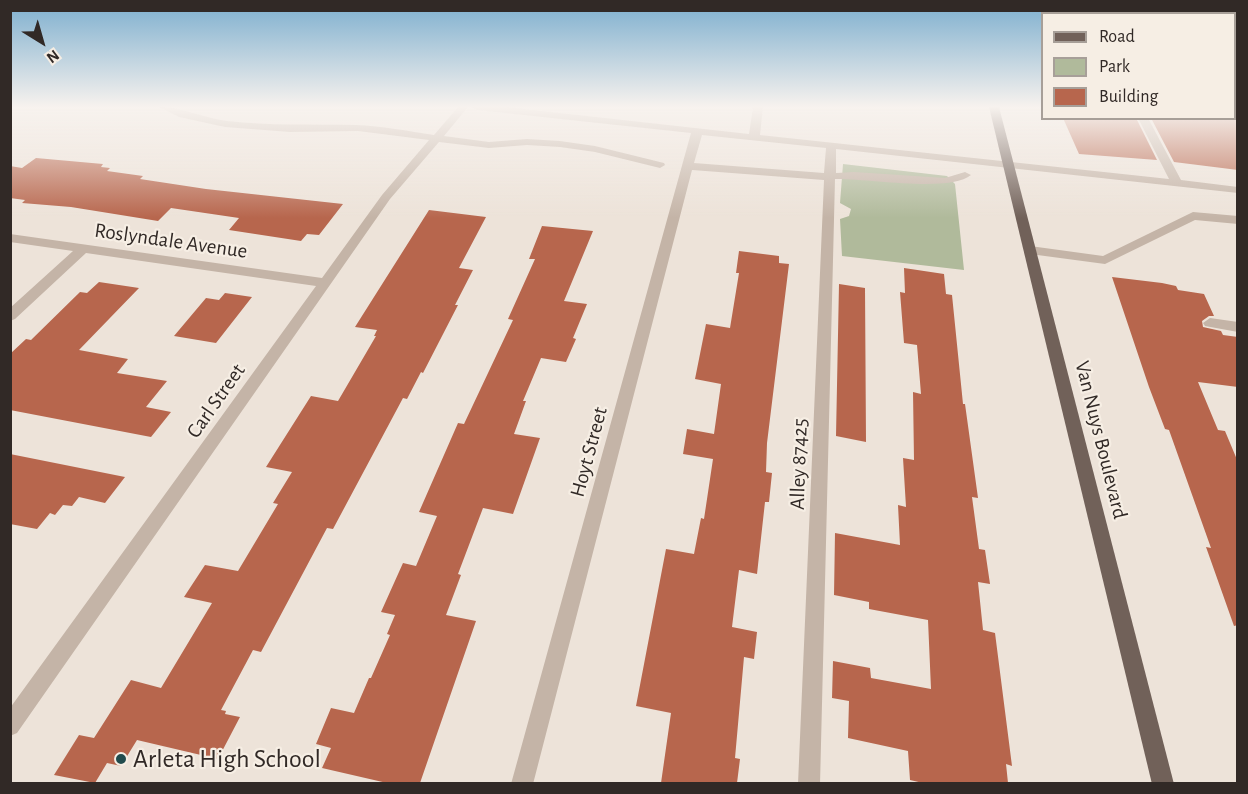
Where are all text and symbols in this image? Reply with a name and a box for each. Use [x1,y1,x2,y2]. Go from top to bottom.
north arrow [12,12,72,72]
legend [1041,12,1236,120]
text: Road [1099,28,1135,46]
text: N [44,47,62,66]
text: Park [1099,58,1130,76]
text: Building [1099,88,1158,106]
street label: Roslyndale Avenue [93,218,249,264]
street label: Van Nuys Boulevard [1069,358,1133,522]
street label: Carl Street [181,359,251,443]
street label: Hoyt Street [565,404,613,500]
street label: Alley 87425 [785,418,813,510]
place label: Arleta High School [133,743,321,775]
marker: Arleta High School [114,752,128,766]

